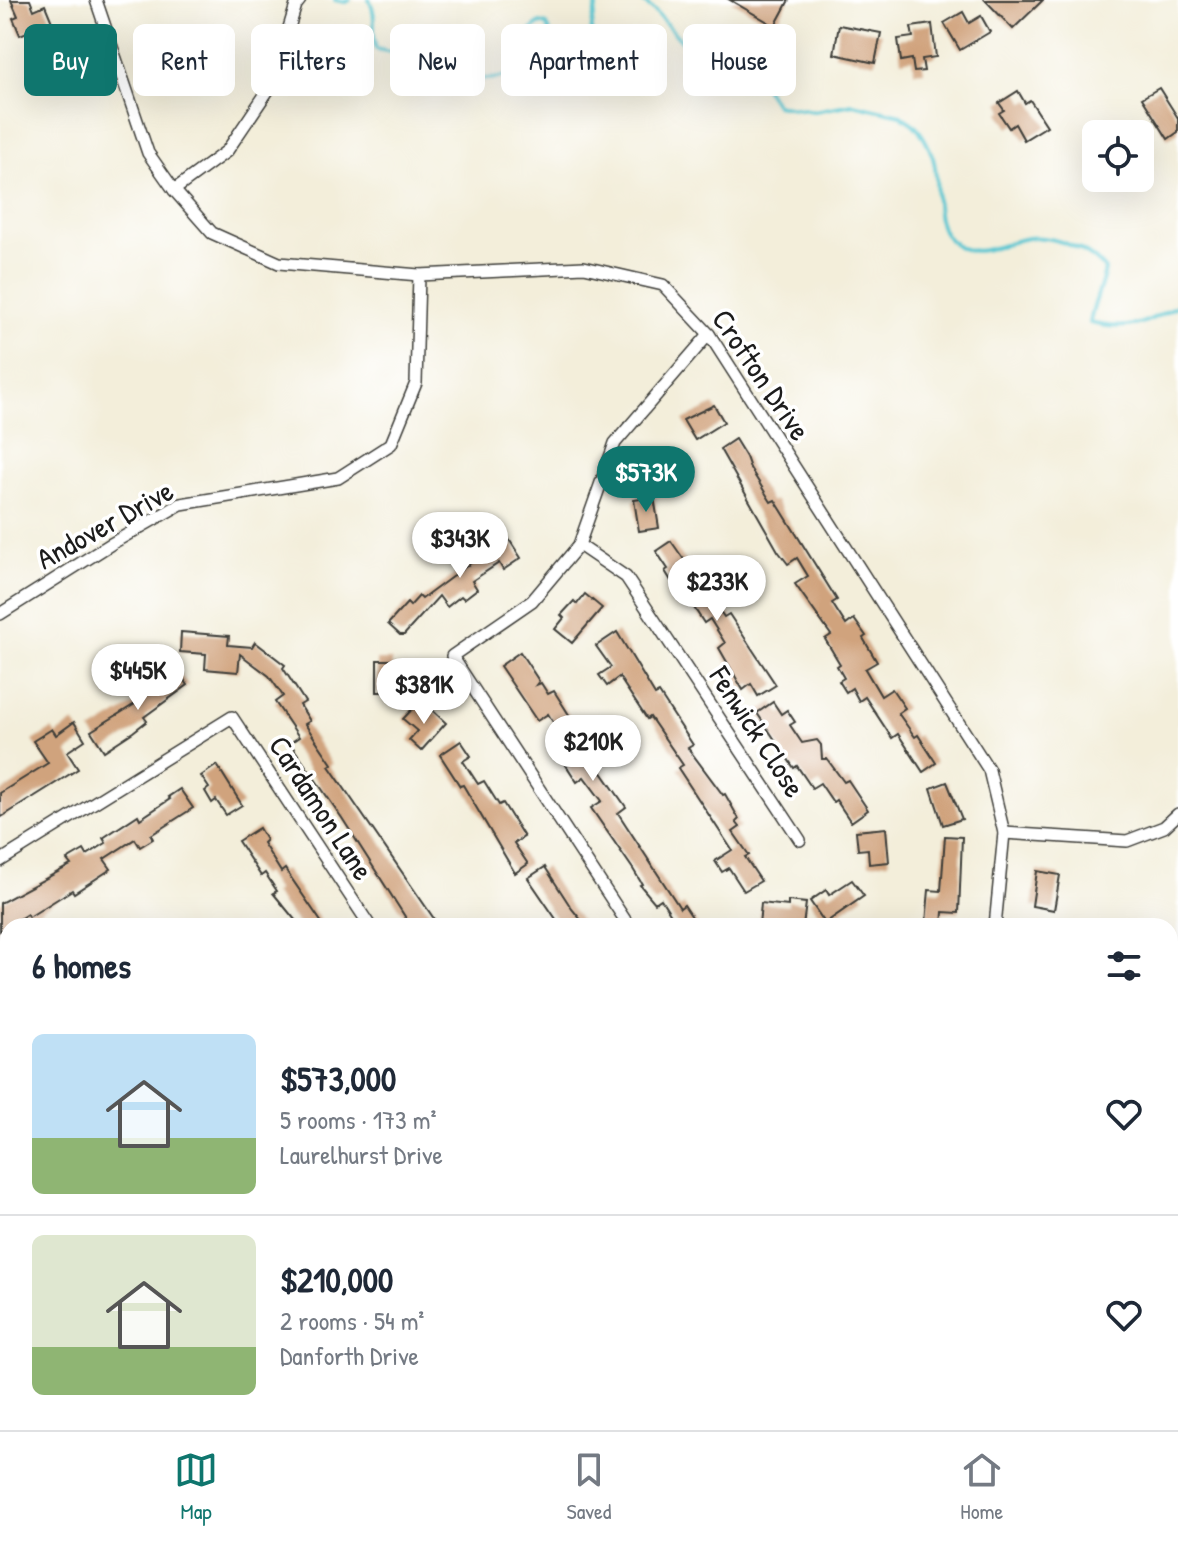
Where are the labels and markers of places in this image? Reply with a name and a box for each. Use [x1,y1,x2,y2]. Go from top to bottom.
pin: $573K [590,446,702,514]
pin: $343K [404,512,516,580]
pin: $233K [661,555,773,623]
pin: $445K [82,644,194,712]
pin: $381K [368,658,480,726]
pin: $210K [537,715,649,783]

